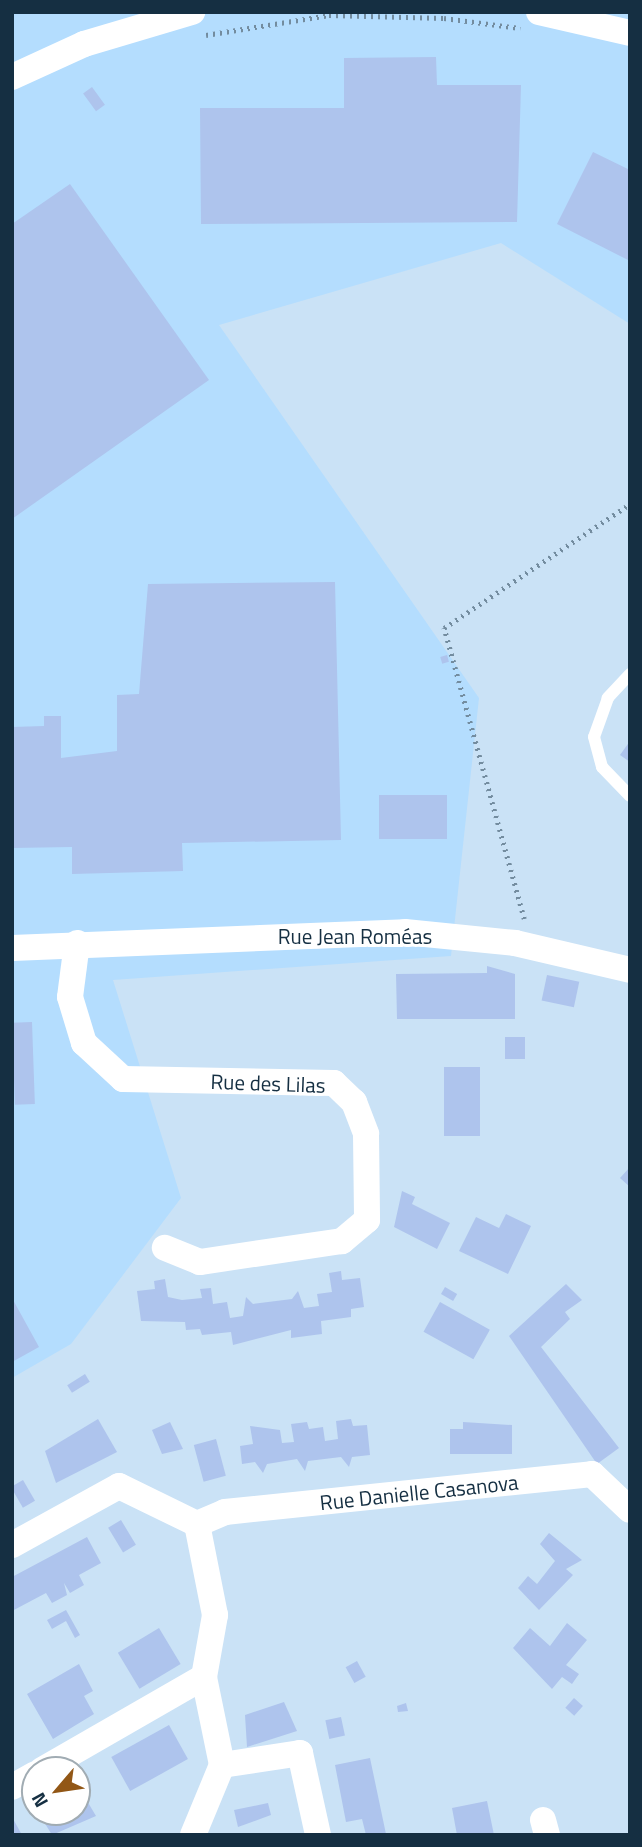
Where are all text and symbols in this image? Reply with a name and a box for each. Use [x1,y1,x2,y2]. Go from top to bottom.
street label: Rue Jean Roméas [278,923,432,949]
street label: Rue des Lilas [210,1068,326,1098]
street label: Rue Danielle Casanova [318,1469,520,1515]
north arrow [21,1756,91,1826]
text: N [23,1788,55,1813]

